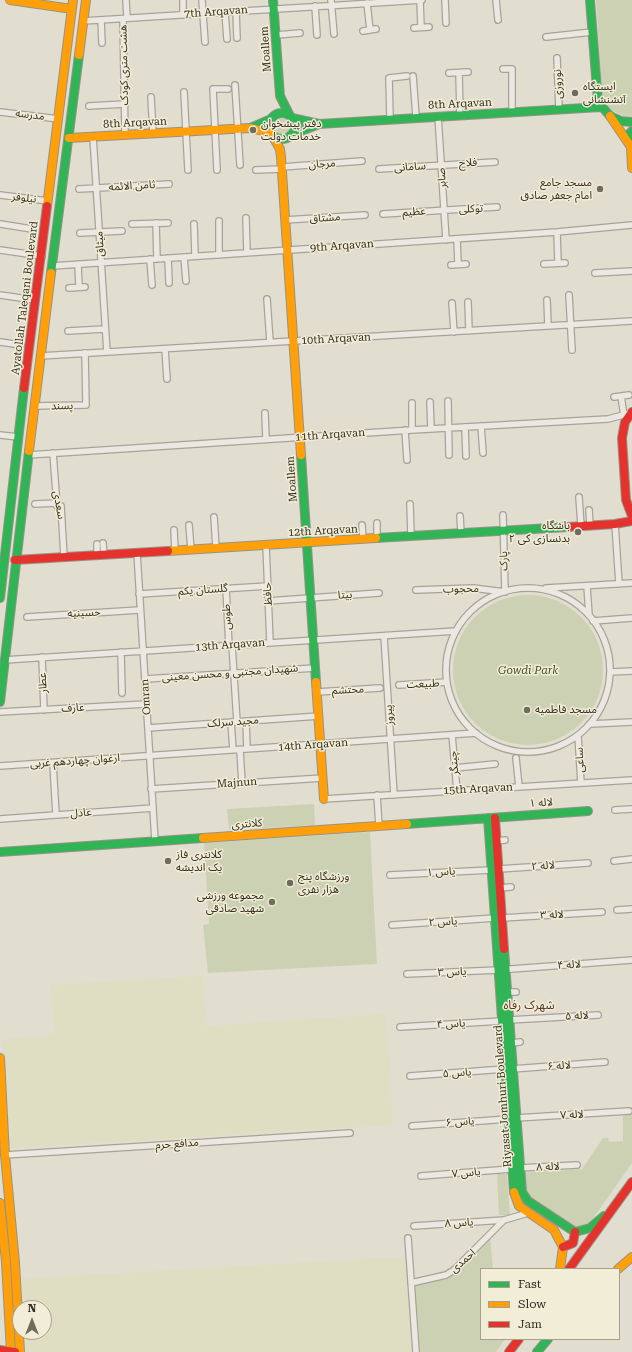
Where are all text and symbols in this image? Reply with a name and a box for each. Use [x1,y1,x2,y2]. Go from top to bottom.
street label: 7th Arqavan [184,3,248,21]
street label: هشت متری کودک [117,25,131,105]
street label: Moallem [258,26,274,72]
street label: نوروزی [551,69,565,99]
place label: ایستگاه آتشنشانی [583,80,626,106]
marker: ایستگاه آتشنشانی [570,88,580,98]
street label: 8th Arqavan [428,96,492,112]
street label: مدرسه [15,107,45,123]
street label: 8th Arqavan [103,115,167,131]
place label: دفتر پیشخوان خدمات دولت [261,117,321,143]
marker: دفتر پیشخوان خدمات دولت [248,125,258,135]
street label: مرجان [308,156,336,172]
street label: فلاح [458,156,478,170]
street label: سامانی [394,159,426,175]
street label: صابر [435,167,449,189]
place label: مسجد جامع امام جعفر صادق [521,176,592,202]
street label: ثامن الائمه [108,178,156,194]
marker: مسجد جامع امام جعفر صادق [595,184,605,194]
street label: نیلوفر [11,190,37,206]
street label: توکلی [458,202,484,216]
street label: عظیم [402,205,426,219]
street label: مشتاق [309,210,341,226]
street label: Ayatollah Taleqani Boulevard [9,220,41,376]
street label: میثاق [93,231,107,257]
street label: 9th Arqavan [310,237,374,255]
street label: 10th Arqavan [301,331,371,347]
street label: پسند [51,399,73,413]
street label: 11th Arqavan [295,426,365,444]
street label: Moallem [284,456,300,502]
street label: سعدی [50,490,68,520]
place label: باشگاه بدنسازی کی ۲ [509,519,570,545]
street label: 12th Arqavan [288,523,358,539]
marker: باشگاه بدنسازی کی ۲ [573,527,583,537]
street label: پارک [497,551,511,571]
street label: گلستان یکم [178,582,228,598]
street label: حافظ [261,582,275,606]
street label: محجوب [443,582,479,596]
street label: بیتا [337,588,353,602]
street label: طوس [220,604,234,630]
street label: حسینیه [67,606,101,620]
street label: 13th Arqavan [195,636,265,654]
street label: شهیدان مجتبی و محسن معینی [161,662,299,684]
park label: Gowdi Park [498,664,558,678]
street label: عطار [36,672,50,694]
street label: طبیعت [406,677,440,691]
street label: Omran [138,678,154,716]
street label: محتشم [331,683,365,697]
street label: عارف [61,701,85,715]
place label: مسجد فاطمیه [535,703,597,717]
street label: پیروز [382,704,396,726]
marker: مسجد فاطمیه [522,705,532,715]
street label: مجید سرلک [207,714,259,730]
street label: 14th Arqavan [278,736,348,754]
street label: ساعی [573,747,587,773]
street label: چیتگر [446,750,462,776]
street label: ارغوان چهاردهم غربی [30,751,120,771]
street label: Majnun [216,775,258,791]
street label: 15th Arqavan [443,781,513,797]
street label: لاله ۱ [529,796,553,810]
street label: عادل [70,806,92,820]
street label: کلانتری [231,816,263,832]
place label: کلانتری فاز یک اندیشه [176,848,222,874]
marker: کلانتری فاز یک اندیشه [163,856,173,866]
street label: لاله ۲ [531,859,555,873]
street label: یاس ۱ [426,865,456,879]
place label: ورزشگاه پنج هزار نفری [298,870,350,896]
marker: ورزشگاه پنج هزار نفری [285,878,295,888]
place label: مجموعه ورزشی شهید صادقی [197,889,264,915]
marker: مجموعه ورزشی شهید صادقی [267,897,277,907]
street label: لاله ۳ [540,908,564,922]
street label: یاس ۲ [428,915,458,929]
street label: لاله ۴ [557,958,581,972]
street label: یاس ۳ [437,965,467,979]
district label: شهرک رفاه [503,998,555,1012]
street label: لاله ۵ [565,1009,589,1023]
street label: یاس ۴ [436,1017,466,1031]
street label: Riyasat Jomhuri Boulevard [491,1024,515,1168]
street label: لاله ۶ [547,1059,571,1073]
street label: یاس ۵ [442,1065,472,1081]
street label: لاله ۷ [560,1108,584,1122]
street label: یاس ۶ [445,1114,475,1130]
street label: مدافع حرم [155,1136,199,1152]
street label: لاله ۸ [536,1160,560,1174]
street label: یاس ۷ [451,1165,481,1181]
street label: یاس ۸ [444,1216,474,1230]
street label: احمدی [447,1246,479,1276]
legend [480,1268,620,1340]
text: Fast [518,1277,541,1291]
text: Slow [518,1297,546,1311]
north arrow [12,1300,52,1340]
text: N [28,1302,36,1315]
text: Jam [518,1317,542,1331]

